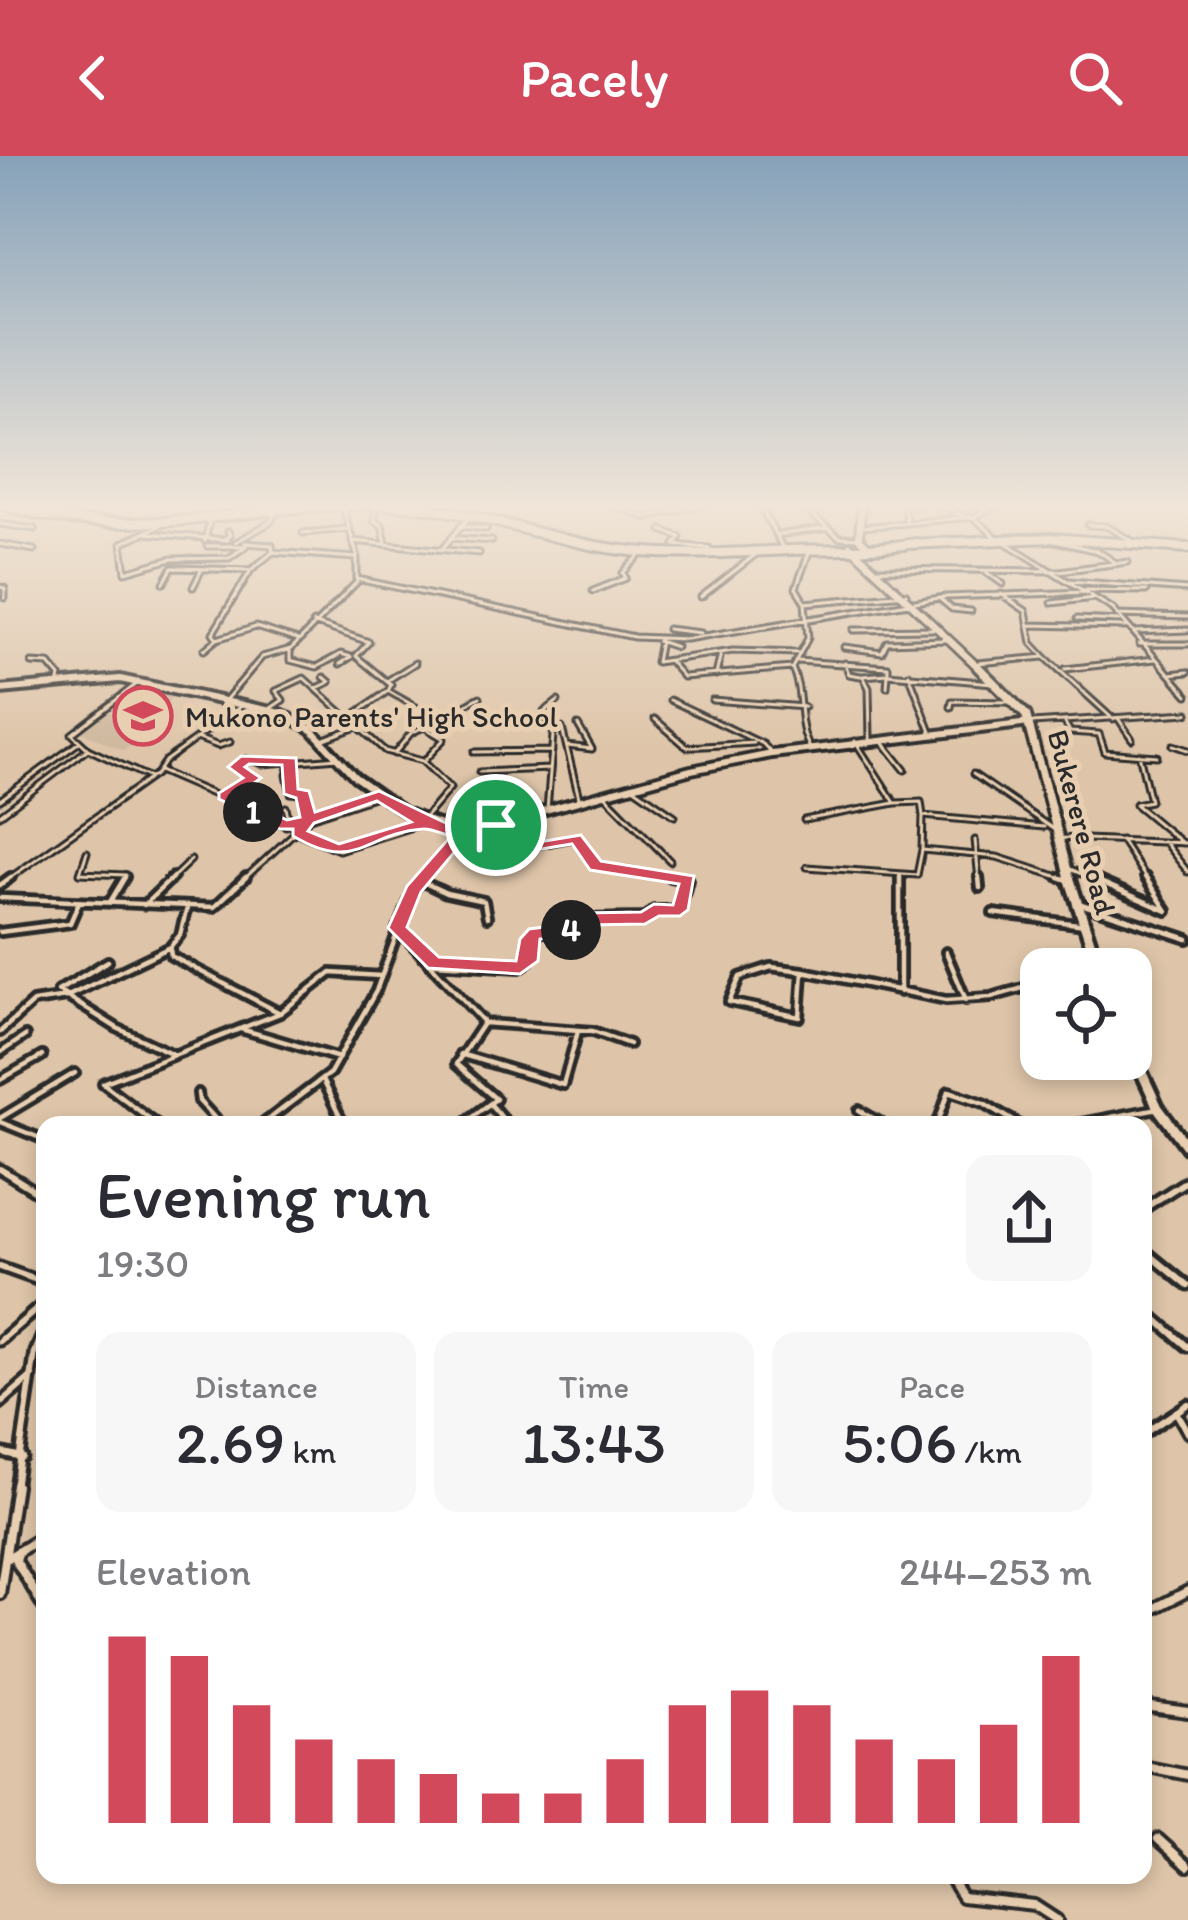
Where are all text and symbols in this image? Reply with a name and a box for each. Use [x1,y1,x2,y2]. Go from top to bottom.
icon: back [60,45,126,111]
icon: search [1062,45,1128,111]
text: Pacely [519,46,669,111]
school or university icon: Mukono Parents' High School [112,685,174,747]
place label: Mukono Parents' High School [185,698,558,735]
street label: Bukerere Road [1040,725,1125,919]
pin [445,774,547,876]
pin: 1 [223,782,283,842]
text: 1 [245,792,261,831]
icon: arrive [463,792,529,858]
pin: 4 [541,900,601,960]
text: 4 [561,910,581,949]
map controls [1020,948,1152,1080]
button: locate [1020,948,1152,1080]
text: Evening run [96,1155,431,1235]
button: share [966,1155,1092,1281]
text: 19:30 [96,1240,189,1287]
text: Distance [194,1367,318,1406]
text: Time [559,1367,629,1406]
text: Pace [899,1367,965,1406]
text: 2.69 [176,1406,285,1478]
text: 13:43 [522,1406,666,1478]
text: 5:06 [842,1406,957,1478]
text: km [285,1432,336,1471]
text: /km [957,1432,1022,1471]
text: Elevation [96,1548,251,1595]
text: 244–253 m [899,1548,1092,1595]

